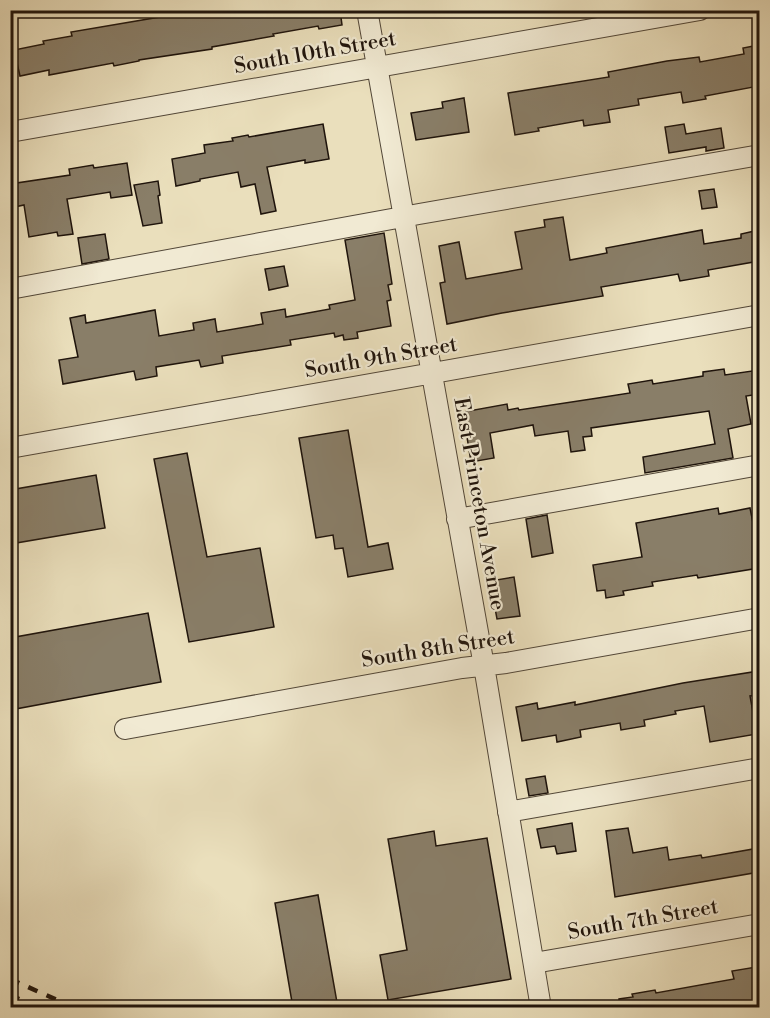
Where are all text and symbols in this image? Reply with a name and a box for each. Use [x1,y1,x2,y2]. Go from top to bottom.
street label: South 10th Street [232,26,399,80]
street label: South 9th Street [303,332,460,384]
street label: East Princeton Avenue [447,395,511,613]
street label: South 8th Street [360,624,517,674]
street label: South 7th Street [566,894,721,946]

